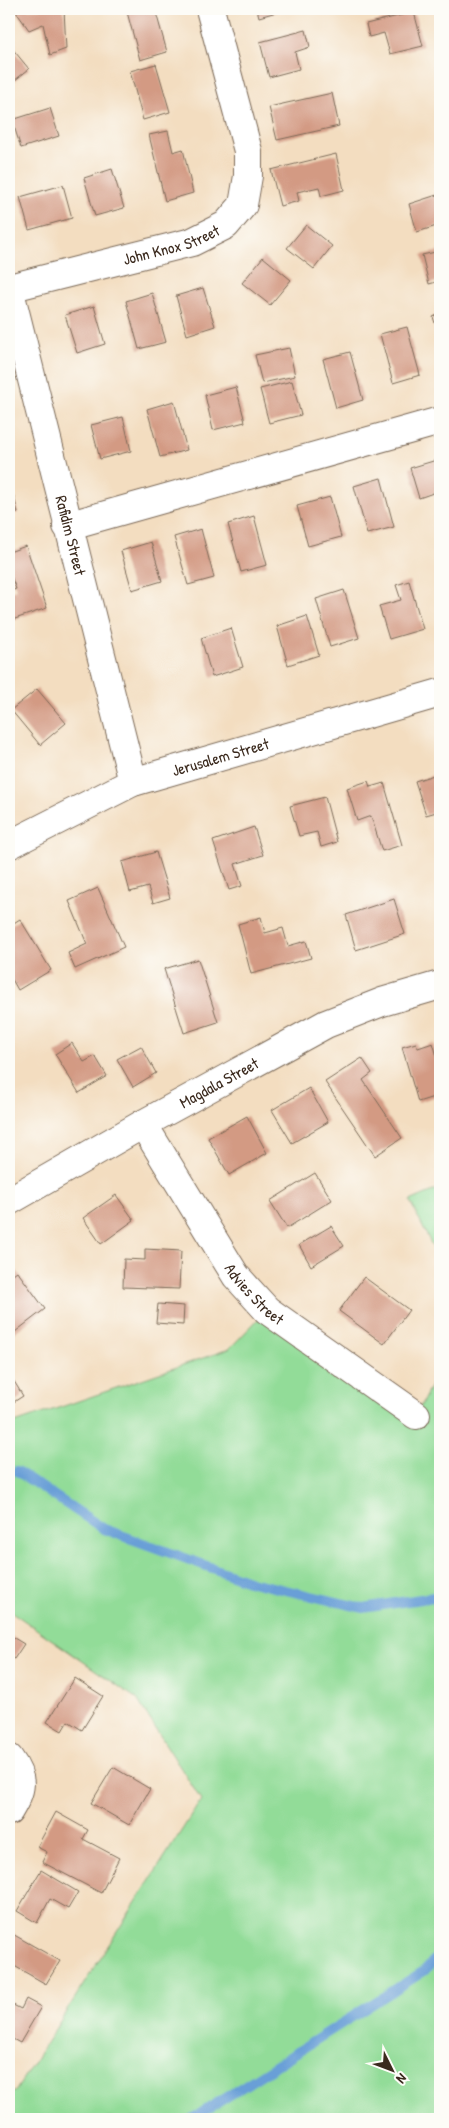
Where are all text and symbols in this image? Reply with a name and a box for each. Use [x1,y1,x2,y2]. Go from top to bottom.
street label: John Knox Street [121,219,224,270]
street label: Rafidim Street [50,493,92,578]
street label: Jerusalem Street [169,732,272,781]
street label: Magdala Street [175,1052,263,1113]
street label: Advies Street [220,1259,289,1330]
north arrow [366,2046,416,2096]
text: N [392,2070,412,2089]

